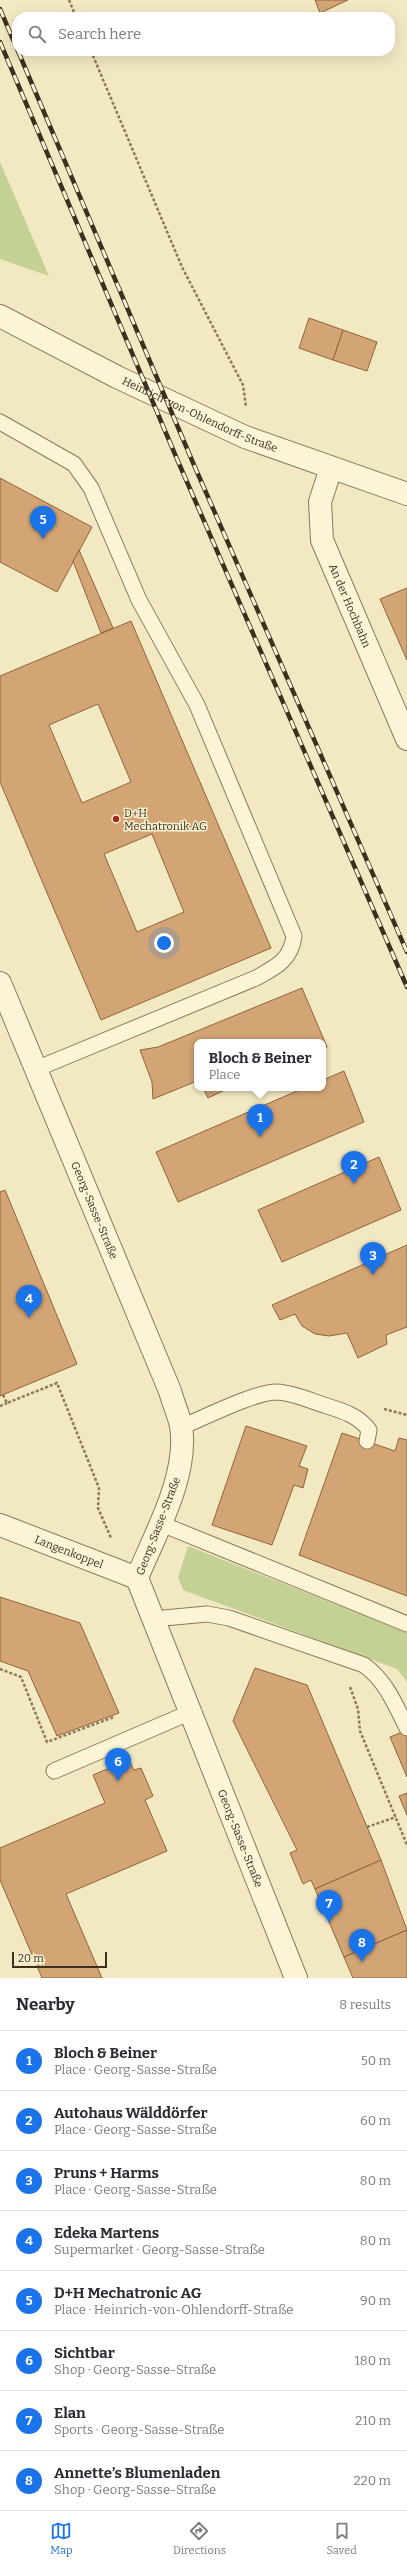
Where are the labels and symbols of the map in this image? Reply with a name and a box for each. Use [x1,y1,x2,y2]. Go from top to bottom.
street label: Heinrich-von-Ohlendorff-Straße [120,374,279,455]
pin: 5 [30,506,56,539]
street label: An der Hochbahn [326,562,373,650]
place label: D+H Mechatronik AG [124,807,207,833]
marker: D+H Mechatronik AG [111,814,121,824]
your location [154,933,174,953]
pin: 1 [247,1104,273,1137]
pin: 2 [341,1151,367,1184]
street label: Georg-Sasse-Straße [68,1160,120,1261]
pin: 3 [360,1242,386,1275]
pin: 4 [16,1285,42,1318]
street label: Georg-Sasse-Straße [134,1475,183,1577]
street label: Langenkoppel [33,1533,105,1571]
pin: 6 [105,1748,131,1781]
street label: Georg-Sasse-Straße [215,1787,265,1889]
pin: 7 [316,1890,342,1923]
pin: 8 [349,1929,375,1962]
scale bar [12,1950,107,1969]

